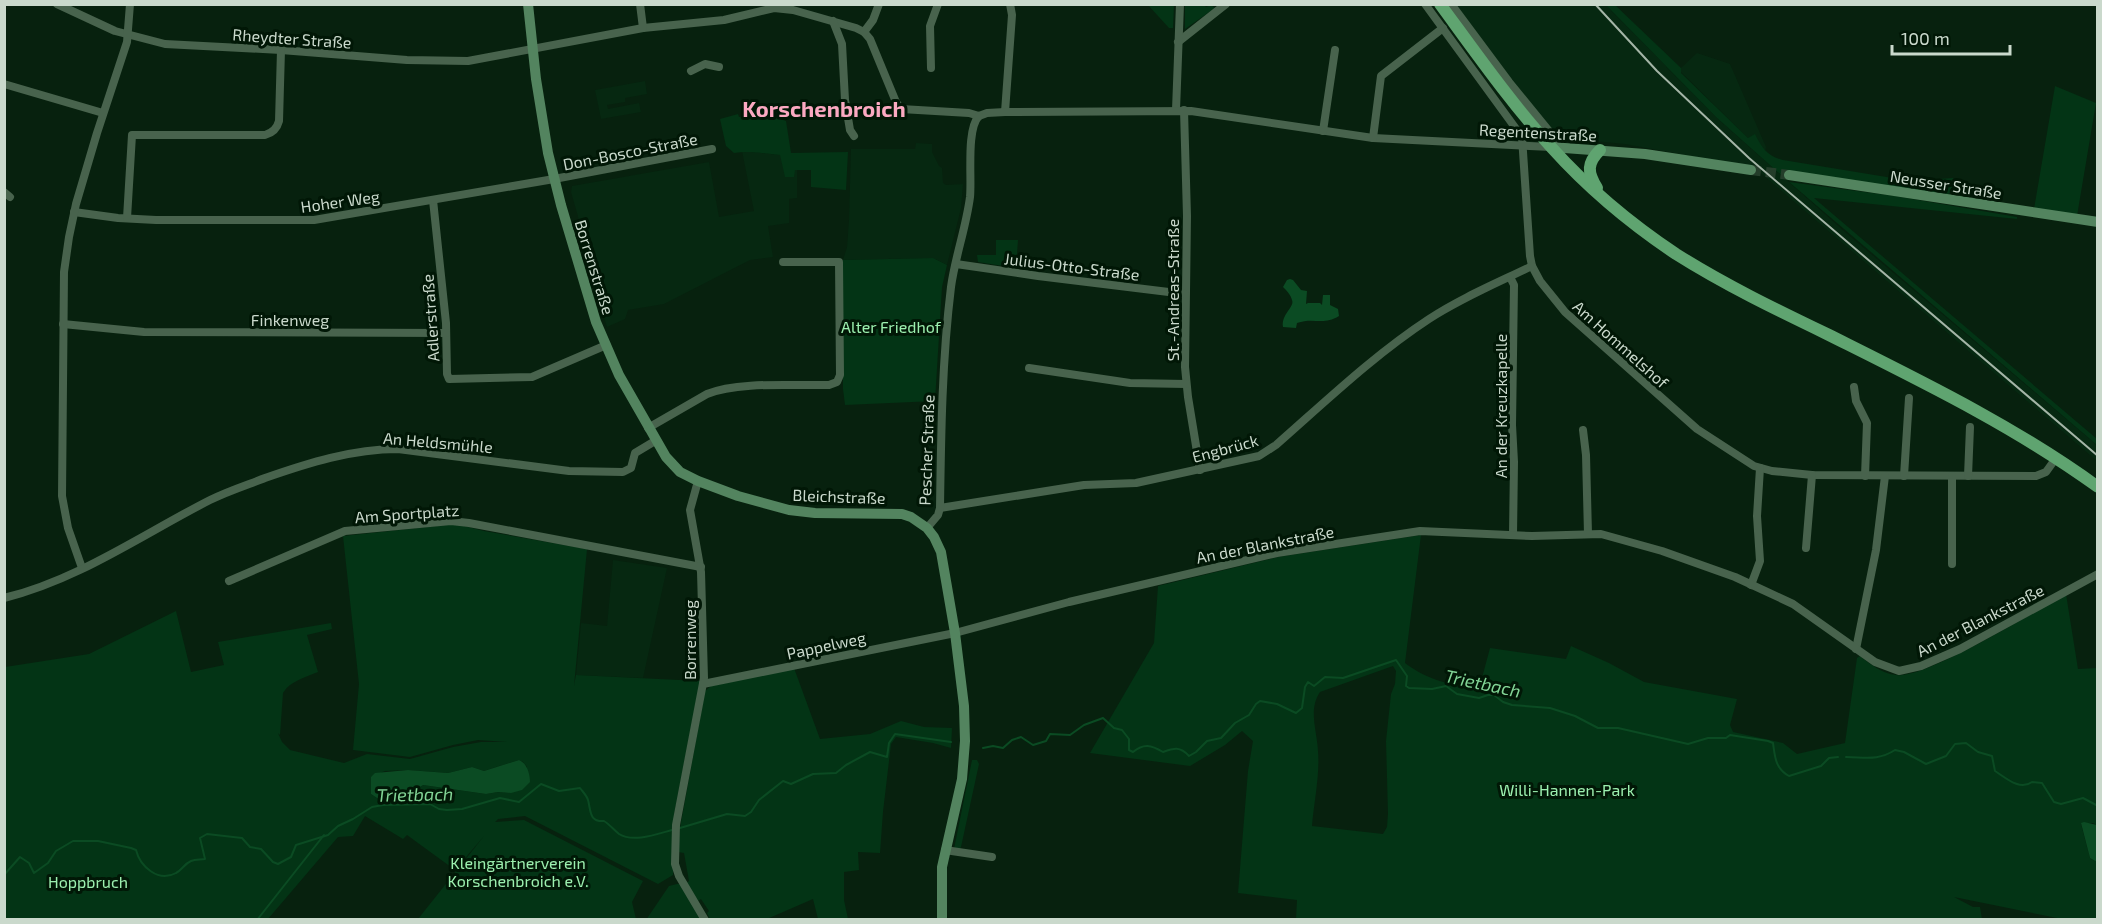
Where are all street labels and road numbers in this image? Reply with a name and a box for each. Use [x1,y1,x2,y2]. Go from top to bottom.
street label: Rheydter Straße [232,24,352,52]
street label: Regentenstraße [1479,119,1597,145]
street label: Don-Bosco-Straße [561,129,699,173]
street label: Neusser Straße [1889,166,2003,202]
street label: Hoher Weg [299,186,381,216]
street label: Borrenstraße [572,217,618,317]
street label: St.-Andreas-Straße [1163,219,1182,361]
street label: Julius-Otto-Straße [1003,248,1141,284]
street label: Adlerstraße [417,274,443,362]
street label: Am Hommelshof [1570,296,1673,392]
street label: Finkenweg [251,310,329,329]
street label: An der Kreuzkapelle [1491,334,1510,478]
street label: Pescher Straße [915,394,937,506]
street label: An Heldsmühle [382,428,494,456]
street label: Engbrück [1190,430,1260,466]
street label: Bleichstraße [792,485,886,507]
street label: Am Sportplatz [354,500,460,526]
street label: An der Blankstraße [1195,521,1335,567]
street label: An der Blankstraße [1913,580,2047,660]
street label: Borrenweg [680,600,699,680]
street label: Pappelweg [785,627,867,663]

